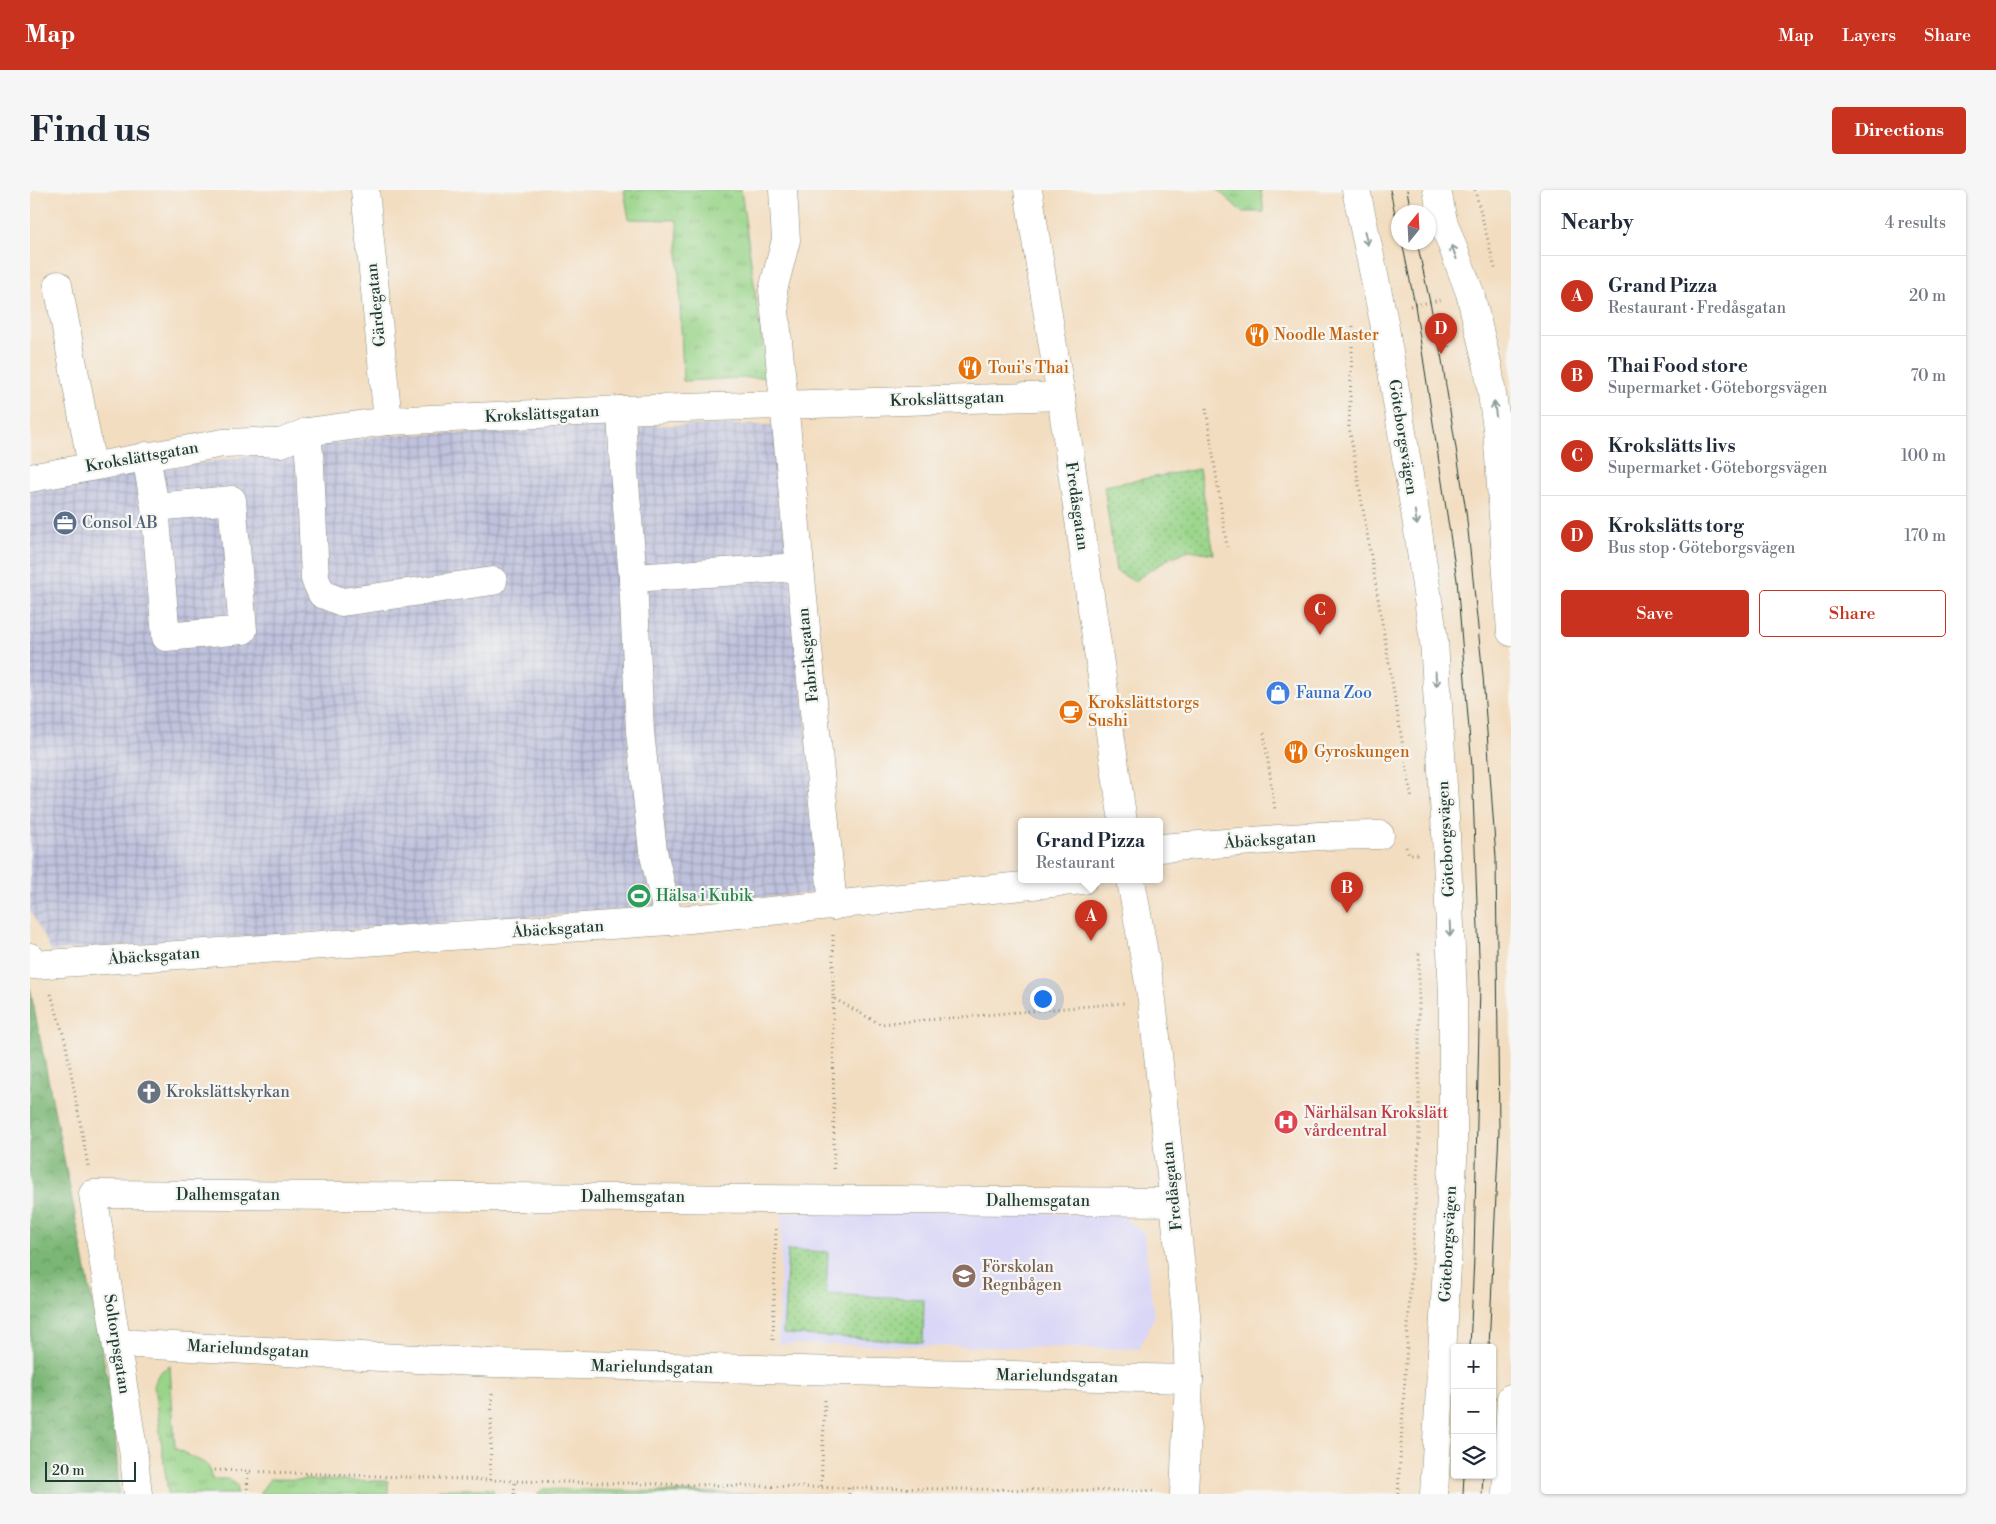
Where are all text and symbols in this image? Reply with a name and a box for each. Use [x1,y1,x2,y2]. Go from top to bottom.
text: Map [25,20,75,50]
text: Map [1779,24,1814,47]
text: Layers [1842,24,1896,47]
text: Share [1924,24,1971,47]
button: Directions [1832,107,1966,154]
text: Find us [30,109,150,152]
north arrow [1391,205,1436,250]
text: Nearby [1561,210,1634,236]
text: 4 results [1885,213,1946,233]
one-way arrow [1362,229,1372,245]
one-way arrow [1449,245,1458,260]
street label: Gärdegatan [362,262,390,348]
text: Grand Pizza [1608,274,1717,298]
text: A [1571,286,1583,306]
text: 20 m [1909,286,1946,306]
text: Restaurant · Fredåsgatan [1608,298,1786,318]
pin: D [1425,313,1457,354]
restaurant icon: Noodle Master [1244,322,1270,348]
place label: Noodle Master [1274,325,1379,345]
text: Thai Food store [1608,354,1748,378]
restaurant icon: Toui's Thai [957,355,983,381]
place label: Toui's Thai [988,358,1069,378]
text: B [1571,366,1583,386]
text: 70 m [1910,366,1946,386]
street label: Göteborgsvägen [1384,378,1422,497]
text: Supermarket · Göteborgsvägen [1608,378,1827,398]
street label: Krokslättsgatan [889,387,1005,411]
street label: Krokslättsgatan [484,401,600,427]
one-way arrow [1489,401,1499,417]
text: Krokslätts livs [1608,434,1736,458]
street label: Krokslättsgatan [84,437,201,477]
text: C [1571,446,1583,466]
text: 100 m [1901,446,1946,466]
text: Supermarket · Göteborgsvägen [1608,458,1827,478]
street label: Fredåsgatan [1061,460,1093,552]
office icon: Consol AB [52,510,78,536]
one-way arrow [1411,510,1421,526]
place label: Consol AB [82,513,158,533]
text: Krokslätts torg [1608,514,1744,538]
text: D [1571,526,1583,546]
text: 170 m [1904,526,1946,546]
text: Bus stop · Göteborgsvägen [1608,538,1795,558]
button: Save [1561,590,1749,637]
button: Share [1759,590,1946,637]
pin: C [1304,594,1336,635]
street label: Fabriksgatan [793,606,823,703]
one-way arrow [1432,671,1441,687]
shop icon: Fauna Zoo [1265,680,1291,706]
place label: Fauna Zoo [1296,683,1372,703]
place label: Krokslättstorgs Sushi [1088,693,1199,731]
cafe icon: Krokslättstorgs Sushi [1058,699,1084,725]
restaurant icon: Gyroskungen [1283,739,1309,765]
place label: Gyroskungen [1314,742,1410,762]
street label: Göteborgsvägen [1433,780,1459,898]
popup [1018,818,1163,883]
street label: Åbäcksgatan [1222,825,1317,853]
text: Grand Pizza [1036,829,1145,853]
text: Restaurant [1036,853,1115,873]
pin: B [1331,872,1363,913]
sports icon: Hälsa i Kubik [626,883,652,909]
place label: Hälsa i Kubik [656,886,754,906]
pin: A [1075,900,1107,941]
street label: Åbäcksgatan [510,914,605,942]
one-way arrow [1446,921,1455,937]
street label: Åbäcksgatan [106,941,201,969]
your location [1030,986,1056,1012]
church icon: Krokslättskyrkan [136,1079,162,1105]
place label: Krokslättskyrkan [166,1082,290,1102]
place label: Närhälsan Krokslätt vårdcentral [1303,1103,1449,1141]
hospital icon: Närhälsan Krokslätt vårdcentral [1273,1109,1299,1135]
street label: Fredåsgatan [1157,1140,1187,1231]
street label: Dalhemsgatan [176,1185,280,1205]
street label: Göteborgsvägen [1435,1185,1461,1303]
street label: Dalhemsgatan [581,1187,685,1207]
street label: Dalhemsgatan [986,1191,1090,1211]
place label: Förskolan Regnbågen [982,1257,1062,1295]
school or university icon: Förskolan Regnbågen [951,1263,977,1289]
street label: Soltorpsgatan [99,1293,135,1396]
street label: Marielundsgatan [186,1336,310,1362]
map controls [1451,1344,1496,1479]
button: + [1451,1344,1496,1389]
street label: Marielundsgatan [591,1356,714,1378]
street label: Marielundsgatan [996,1365,1119,1387]
button: − [1451,1389,1496,1434]
button: layers [1451,1434,1496,1479]
scale bar [45,1459,136,1482]
text: 20 m [52,1462,84,1480]

